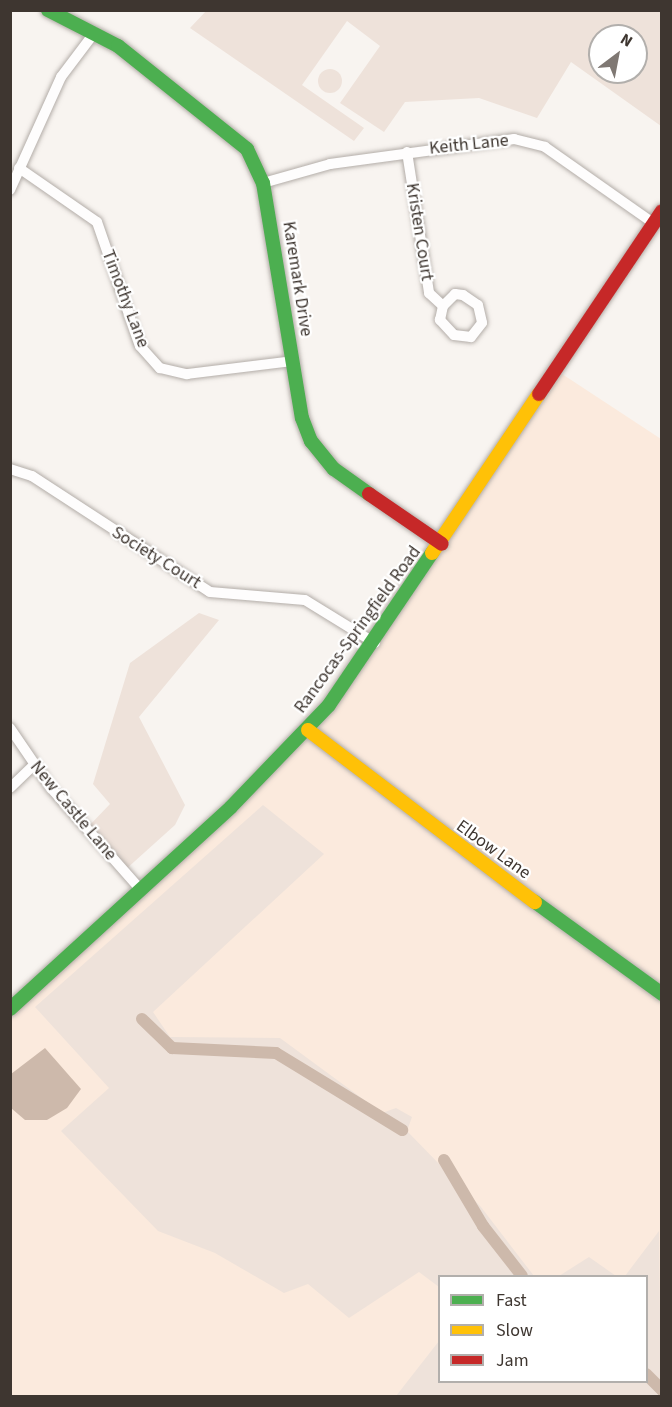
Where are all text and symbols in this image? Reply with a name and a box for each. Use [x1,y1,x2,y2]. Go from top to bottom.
north arrow [588,24,648,84]
text: N [616,28,637,53]
street label: Keith Lane [428,130,510,160]
street label: Kristen Court [401,182,437,282]
street label: Karemark Drive [277,220,317,338]
street label: Timothy Lane [96,247,154,351]
street label: Society Court [107,522,205,594]
street label: Rancocas-Springfield Road [290,542,426,718]
street label: New Castle Lane [25,757,121,865]
street label: Elbow Lane [452,816,534,884]
legend [438,1275,648,1383]
text: Fast [496,1288,527,1313]
text: Slow [496,1318,533,1343]
text: Jam [496,1348,529,1373]

